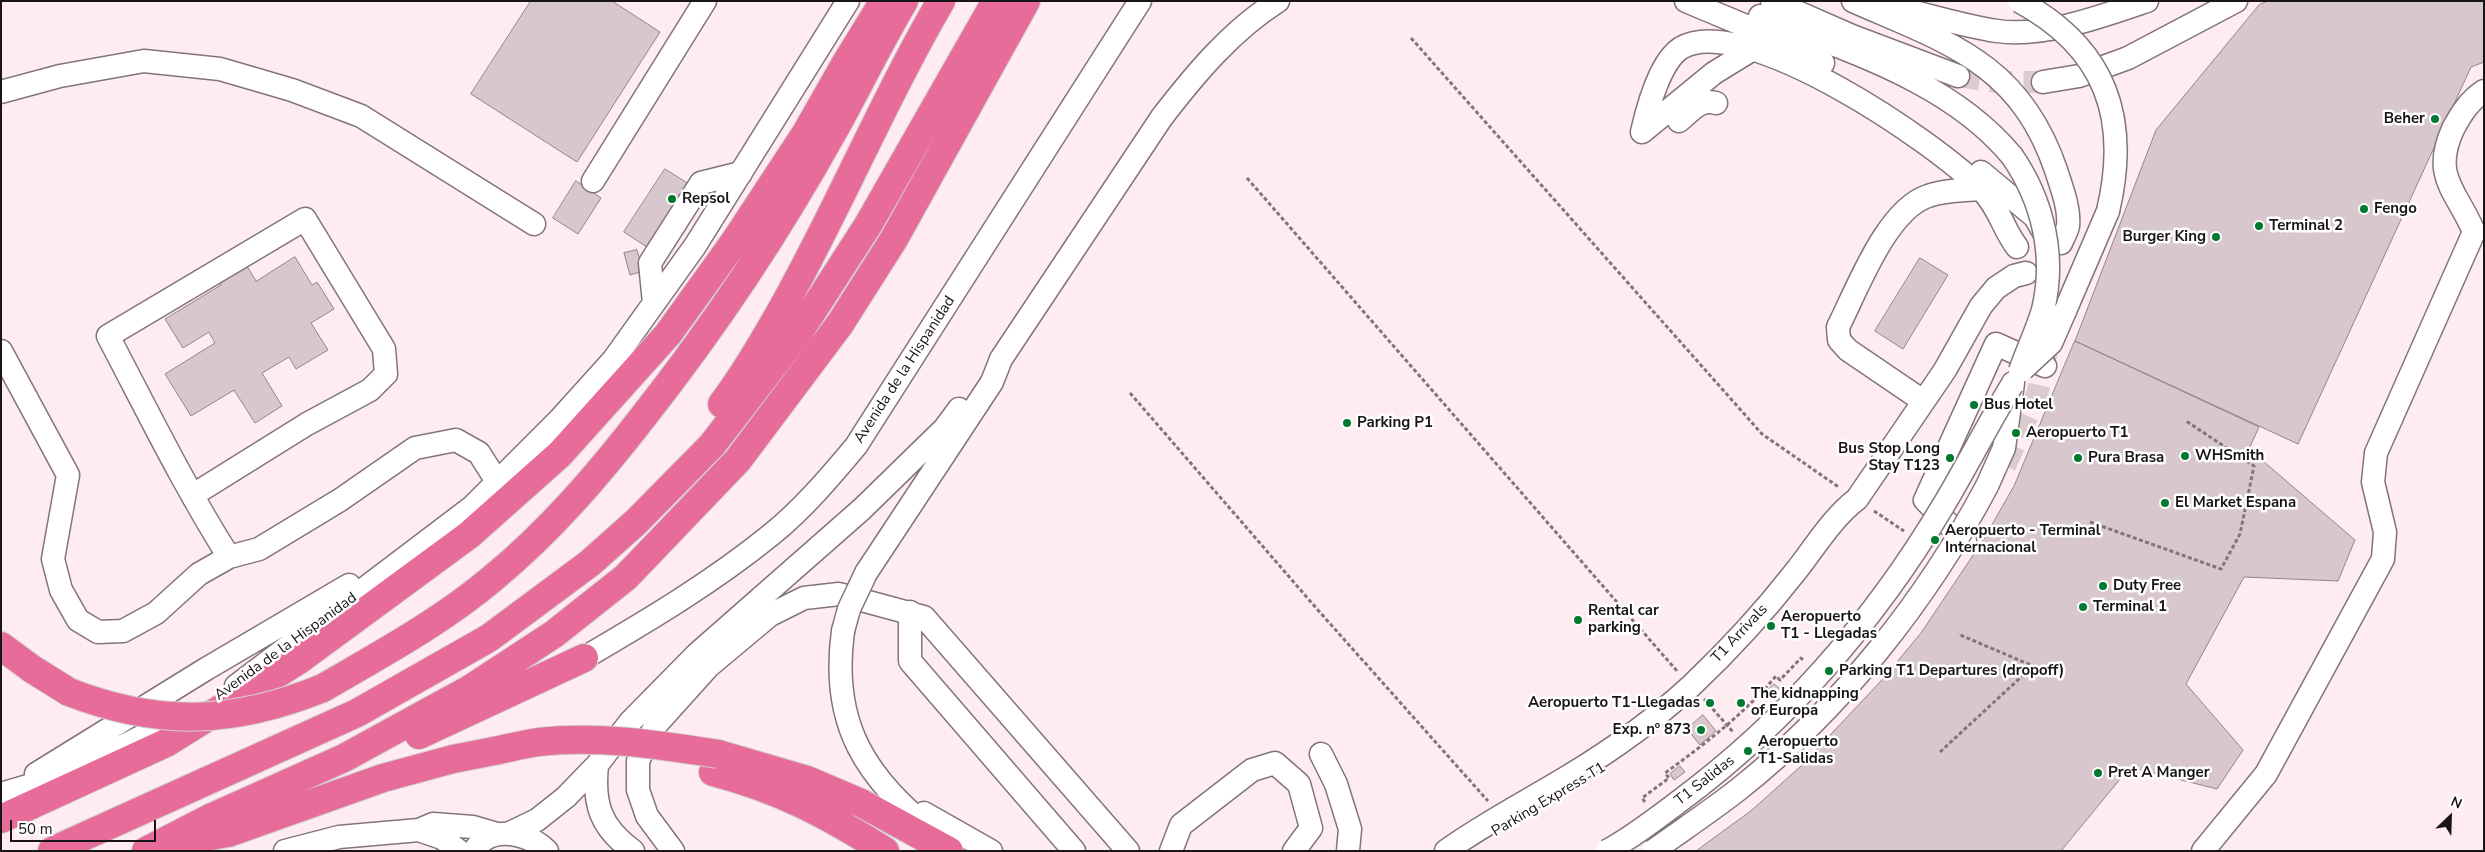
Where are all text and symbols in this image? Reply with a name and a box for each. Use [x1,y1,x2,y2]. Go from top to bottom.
place label: Beher [2384,110,2425,128]
marker: Beher [2429,113,2441,125]
place label: Repsol [682,190,730,208]
marker: Repsol [666,193,678,205]
place label: Fengo [2374,200,2417,218]
marker: Fengo [2358,203,2370,215]
place label: Terminal 2 [2269,217,2343,235]
marker: Terminal 2 [2253,220,2265,232]
place label: Burger King [2122,228,2206,246]
marker: Burger King [2210,231,2222,243]
street label: Avenida de la Hispanidad [851,293,959,447]
place label: Bus Hotel [1984,396,2053,414]
marker: Bus Hotel [1968,399,1980,411]
place label: Parking P1 [1357,414,1433,432]
marker: Parking P1 [1341,417,1353,429]
place label: Aeropuerto T1 [2026,424,2128,442]
marker: Aeropuerto T1 [2010,427,2022,439]
place label: Bus Stop Long Stay T123 [1838,440,1940,475]
place label: WHSmith [2195,447,2264,465]
place label: Pura Brasa [2088,449,2164,467]
marker: WHSmith [2179,450,2191,462]
marker: Bus Stop Long Stay T123 [1944,452,1956,464]
marker: Pura Brasa [2072,452,2084,464]
place label: El Market Espana [2175,494,2296,512]
marker: El Market Espana [2159,497,2171,509]
place label: Aeropuerto - Terminal Internacional [1945,522,2101,557]
marker: Aeropuerto - Terminal Internacional [1929,534,1941,546]
place label: Duty Free [2113,577,2181,595]
marker: Duty Free [2097,580,2109,592]
street label: Avenida de la Hispanidad [211,589,361,705]
place label: Terminal 1 [2093,598,2167,616]
street label: T1 Arrivals [1708,601,1772,667]
marker: Terminal 1 [2077,601,2089,613]
place label: Rental car parking [1588,602,1659,637]
place label: Aeropuerto T1 - Llegadas [1781,608,1877,643]
marker: Rental car parking [1572,614,1584,626]
marker: Aeropuerto T1 - Llegadas [1765,620,1777,632]
place label: Parking T1 Departures (dropoff) [1839,662,2064,680]
marker: Parking T1 Departures (dropoff) [1823,665,1835,677]
place label: The kidnapping of Europa [1751,685,1859,720]
place label: Aeropuerto T1-Llegadas [1528,694,1700,712]
marker: Aeropuerto T1-Llegadas [1704,697,1716,709]
marker: The kidnapping of Europa [1735,697,1747,709]
place label: Exp. nº 873 [1613,721,1691,739]
marker: Exp. nº 873 [1695,724,1707,736]
place label: Aeropuerto T1-Salidas [1758,733,1838,768]
marker: Aeropuerto T1-Salidas [1742,745,1754,757]
street label: T1 Salidas [1672,752,1738,810]
street label: Parking Express T1 [1489,759,1609,841]
place label: Pret A Manger [2108,764,2210,782]
marker: Pret A Manger [2092,767,2104,779]
north arrow [2425,792,2475,842]
text: N [2448,792,2465,814]
scale bar [12,810,159,842]
text: 50 m [18,819,53,839]

